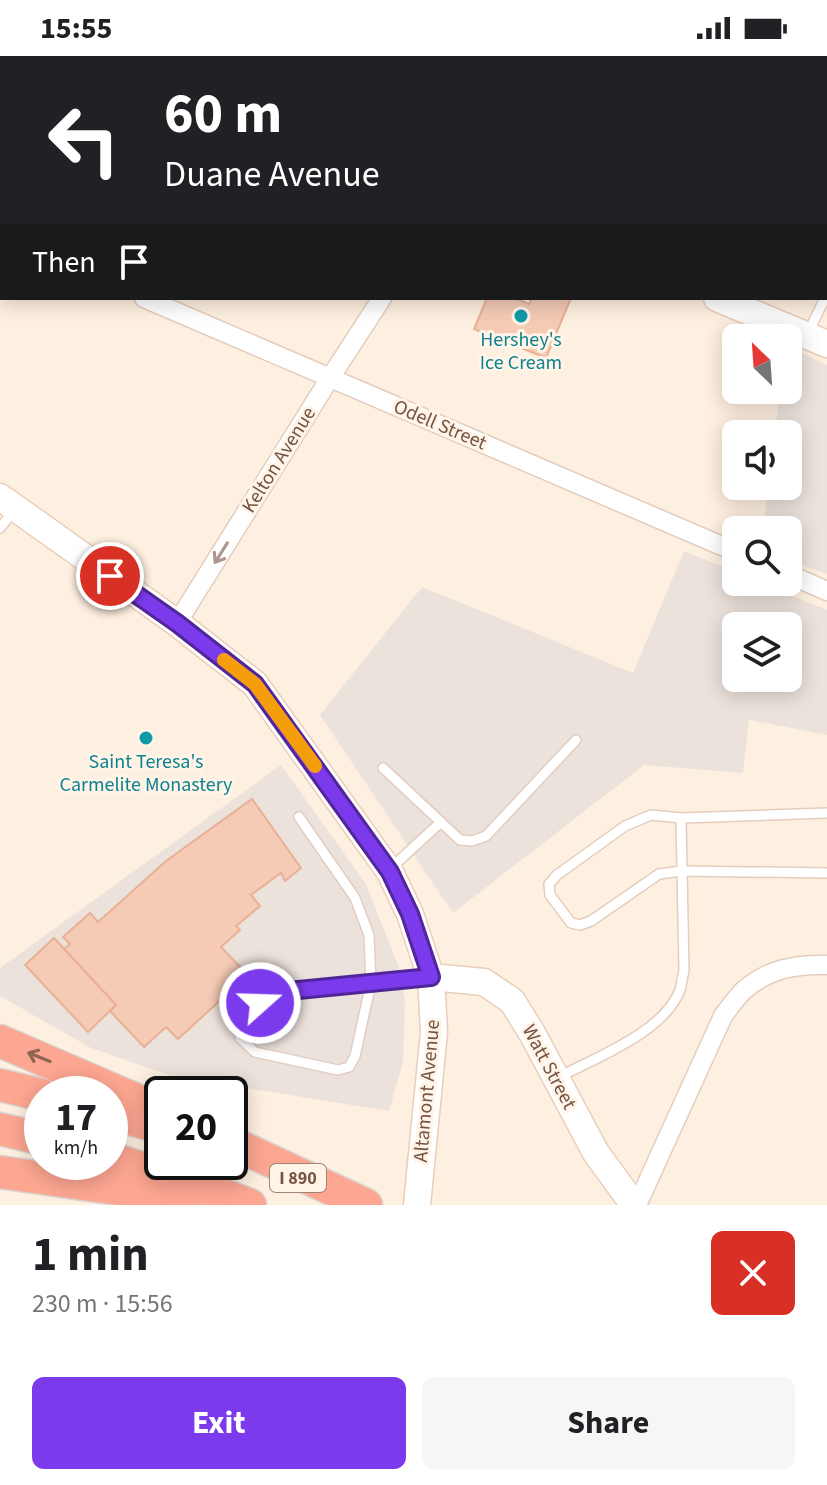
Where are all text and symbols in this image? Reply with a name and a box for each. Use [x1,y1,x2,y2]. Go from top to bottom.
text: 15:55 [40,7,112,50]
text: 60 m [164,75,282,154]
icon: left [32,88,136,192]
text: Duane Avenue [164,149,380,200]
icon: arrive [112,240,156,284]
text: Then [32,241,96,284]
marker: Hershey's Ice Cream [512,307,530,325]
north arrow [722,324,802,404]
map controls [722,324,802,692]
place label: Hershey's Ice Cream [480,326,562,377]
street label: Odell Street [389,393,491,457]
street label: Kelton Avenue [235,401,323,518]
button: sound [722,420,802,500]
button: search [722,516,802,596]
one-way arrow [212,541,228,564]
pin [76,542,144,610]
icon: arrive [88,554,132,598]
button: layers [722,612,802,692]
marker: Saint Teresa's Carmelite Monastery [137,729,155,747]
place label: Saint Teresa's Carmelite Monastery [60,748,233,799]
position arrow [218,961,302,1045]
street label: Altamont Avenue [407,1018,447,1164]
street label: Watt Street [515,1020,583,1115]
one-way arrow [27,1049,52,1064]
speed limit sign: 20 [144,1076,248,1180]
text: 17 [55,1089,97,1146]
text: km/h [54,1134,98,1162]
road number: I 890 [270,1164,326,1192]
text: 1 min [32,1221,149,1289]
button: close [711,1231,795,1315]
text: 230 m · 15:56 [32,1285,173,1322]
button: Exit [32,1377,406,1469]
button: Share [422,1377,795,1469]

